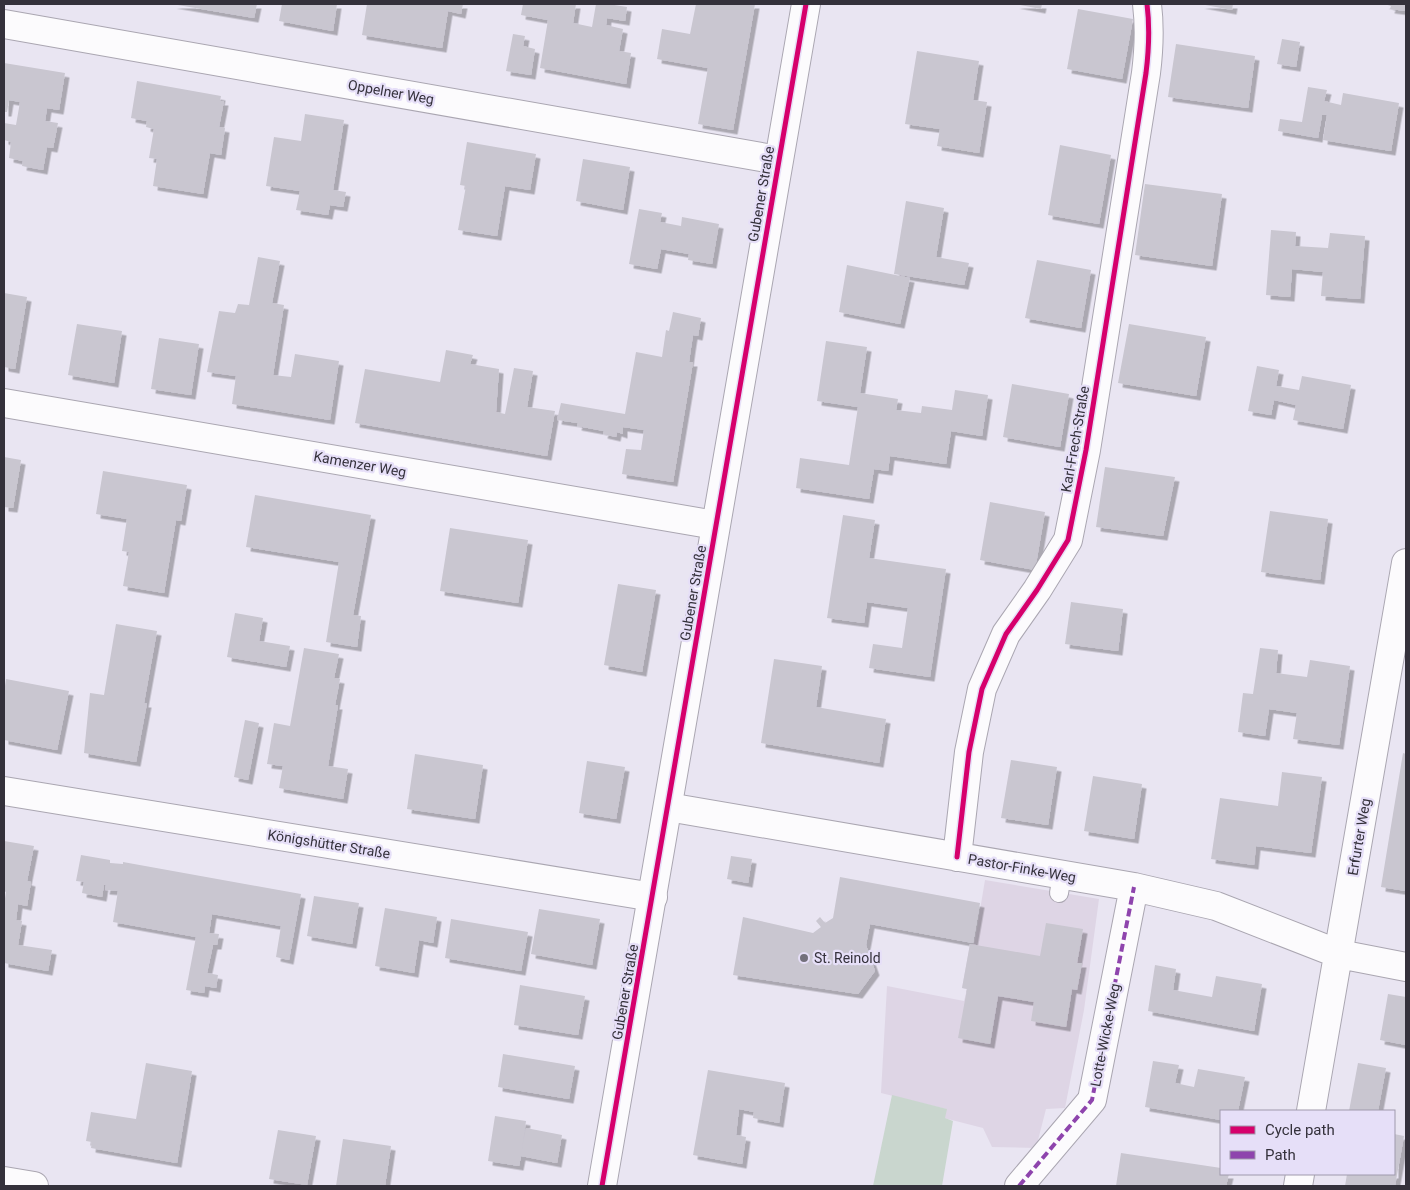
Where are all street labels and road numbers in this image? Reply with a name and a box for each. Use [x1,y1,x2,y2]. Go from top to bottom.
street label: Oppelner Weg [347,77,435,107]
street label: Gubener Straße [745,145,777,243]
street label: Karl-Frech-Straße [1058,385,1092,493]
street label: Kamenzer Weg [312,448,408,480]
street label: Gubener Straße [677,544,709,642]
street label: Erfurter Weg [1344,797,1374,877]
street label: Königshütter Straße [267,826,391,862]
street label: Pastor-Finke-Weg [967,851,1077,885]
street label: Gubener Straße [609,943,641,1041]
street label: Lotte-Wicke-Weg [1087,982,1123,1088]

